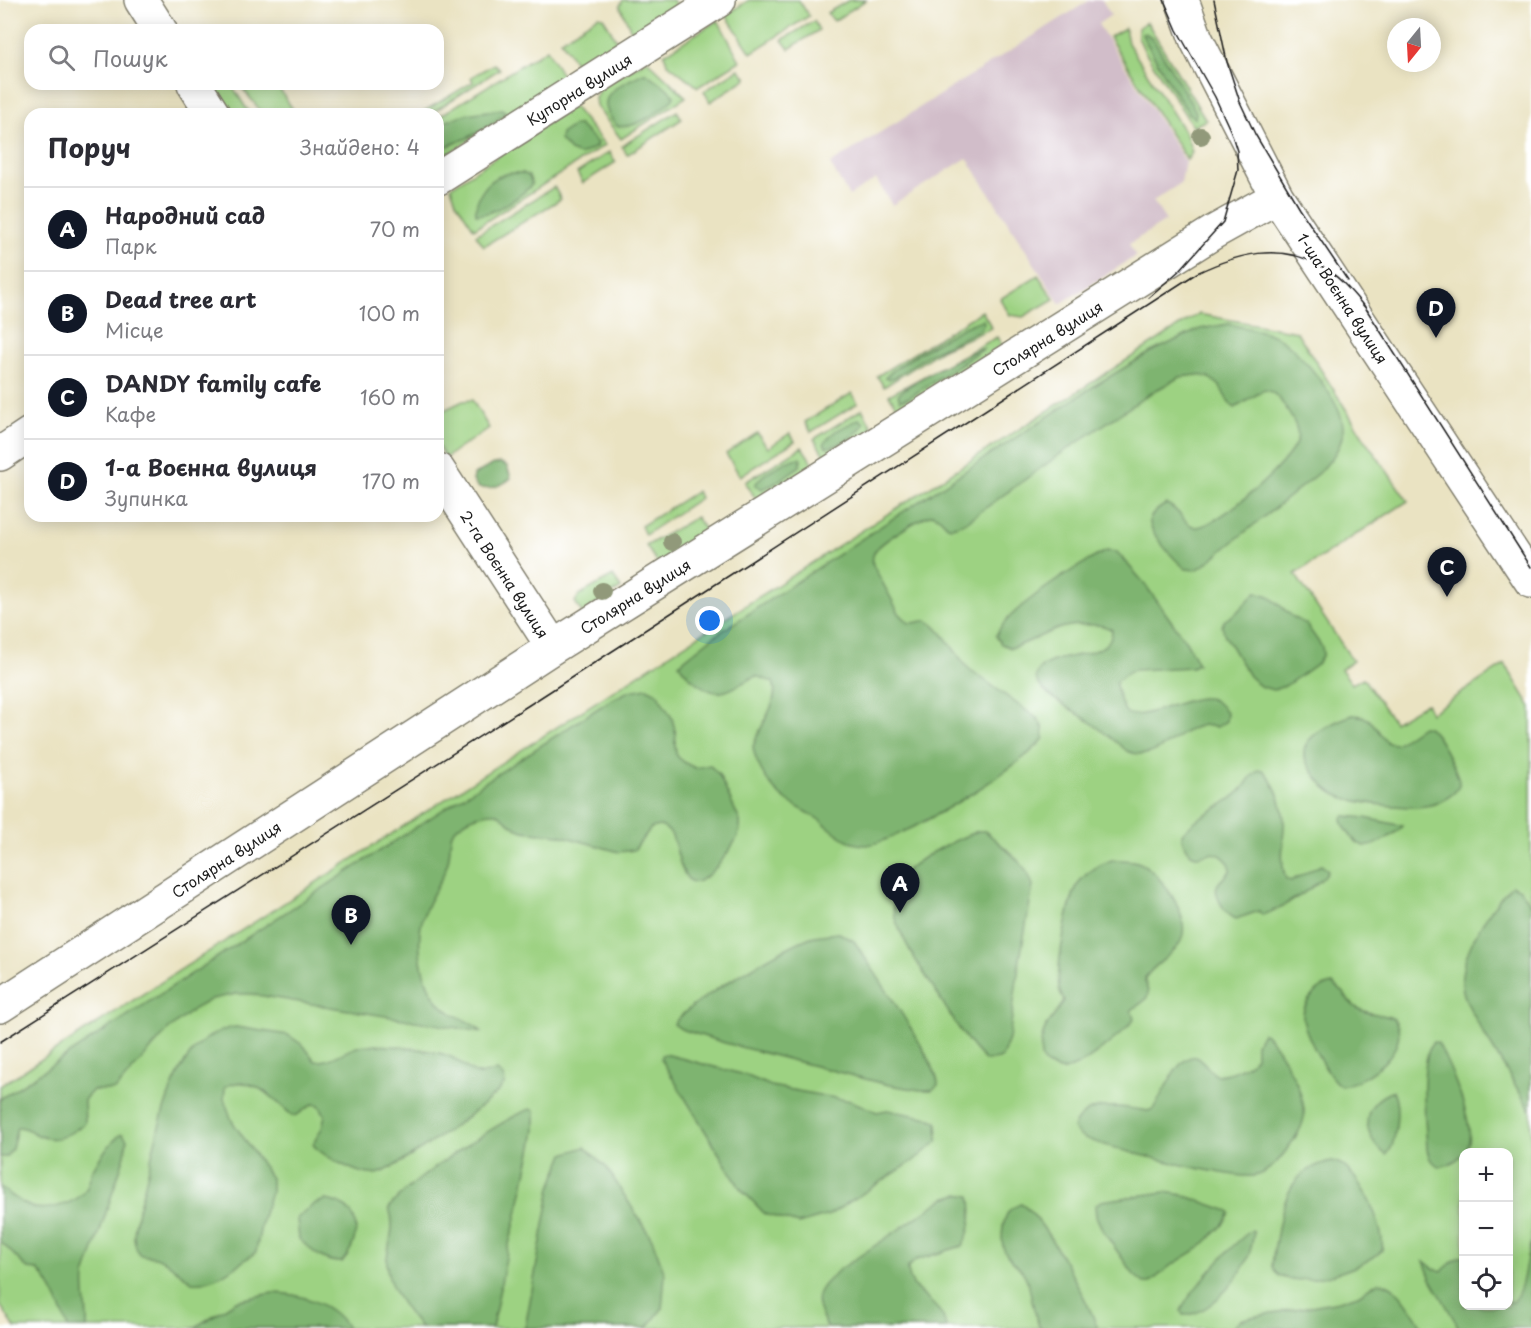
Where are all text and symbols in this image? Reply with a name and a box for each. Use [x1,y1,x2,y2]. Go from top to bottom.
north arrow [1387,18,1441,72]
search box [24,24,444,90]
icon: search [45,41,78,74]
text: Пошук [93,41,168,74]
street label: Купорна вулиця [522,47,636,131]
text: Поруч [48,128,131,167]
text: Знайдено: 4 [300,132,420,162]
text: Народний сад [105,198,265,231]
text: A [60,214,75,244]
text: 70 m [370,214,420,244]
street label: 1-ша Воєнна вулиця [1292,228,1394,368]
text: Парк [105,231,157,261]
text: Dead tree art [105,282,256,315]
pin: D [1416,288,1456,338]
street label: Столярна вулиця [987,295,1107,381]
text: B [61,298,74,328]
text: 100 m [359,298,420,328]
text: Місце [105,315,164,345]
text: DANDY family cafe [105,366,322,399]
text: C [60,382,75,412]
text: 160 m [360,382,420,412]
text: Кафе [105,399,156,429]
text: 1-а Воєнна вулиця [105,450,317,483]
text: D [60,466,75,496]
text: 170 m [362,466,420,496]
text: Зупинка [105,483,188,513]
street label: 2-га Воєнна вулиця [455,506,555,642]
pin: C [1428,548,1466,597]
street label: Столярна вулиця [575,553,695,639]
your location [695,606,724,635]
street label: Столярна вулиця [167,815,285,903]
pin: A [880,864,920,913]
pin: B [332,896,370,945]
map controls [1459,1148,1513,1310]
button: + [1459,1148,1513,1202]
button: − [1459,1202,1513,1256]
button: locate [1459,1256,1513,1310]

